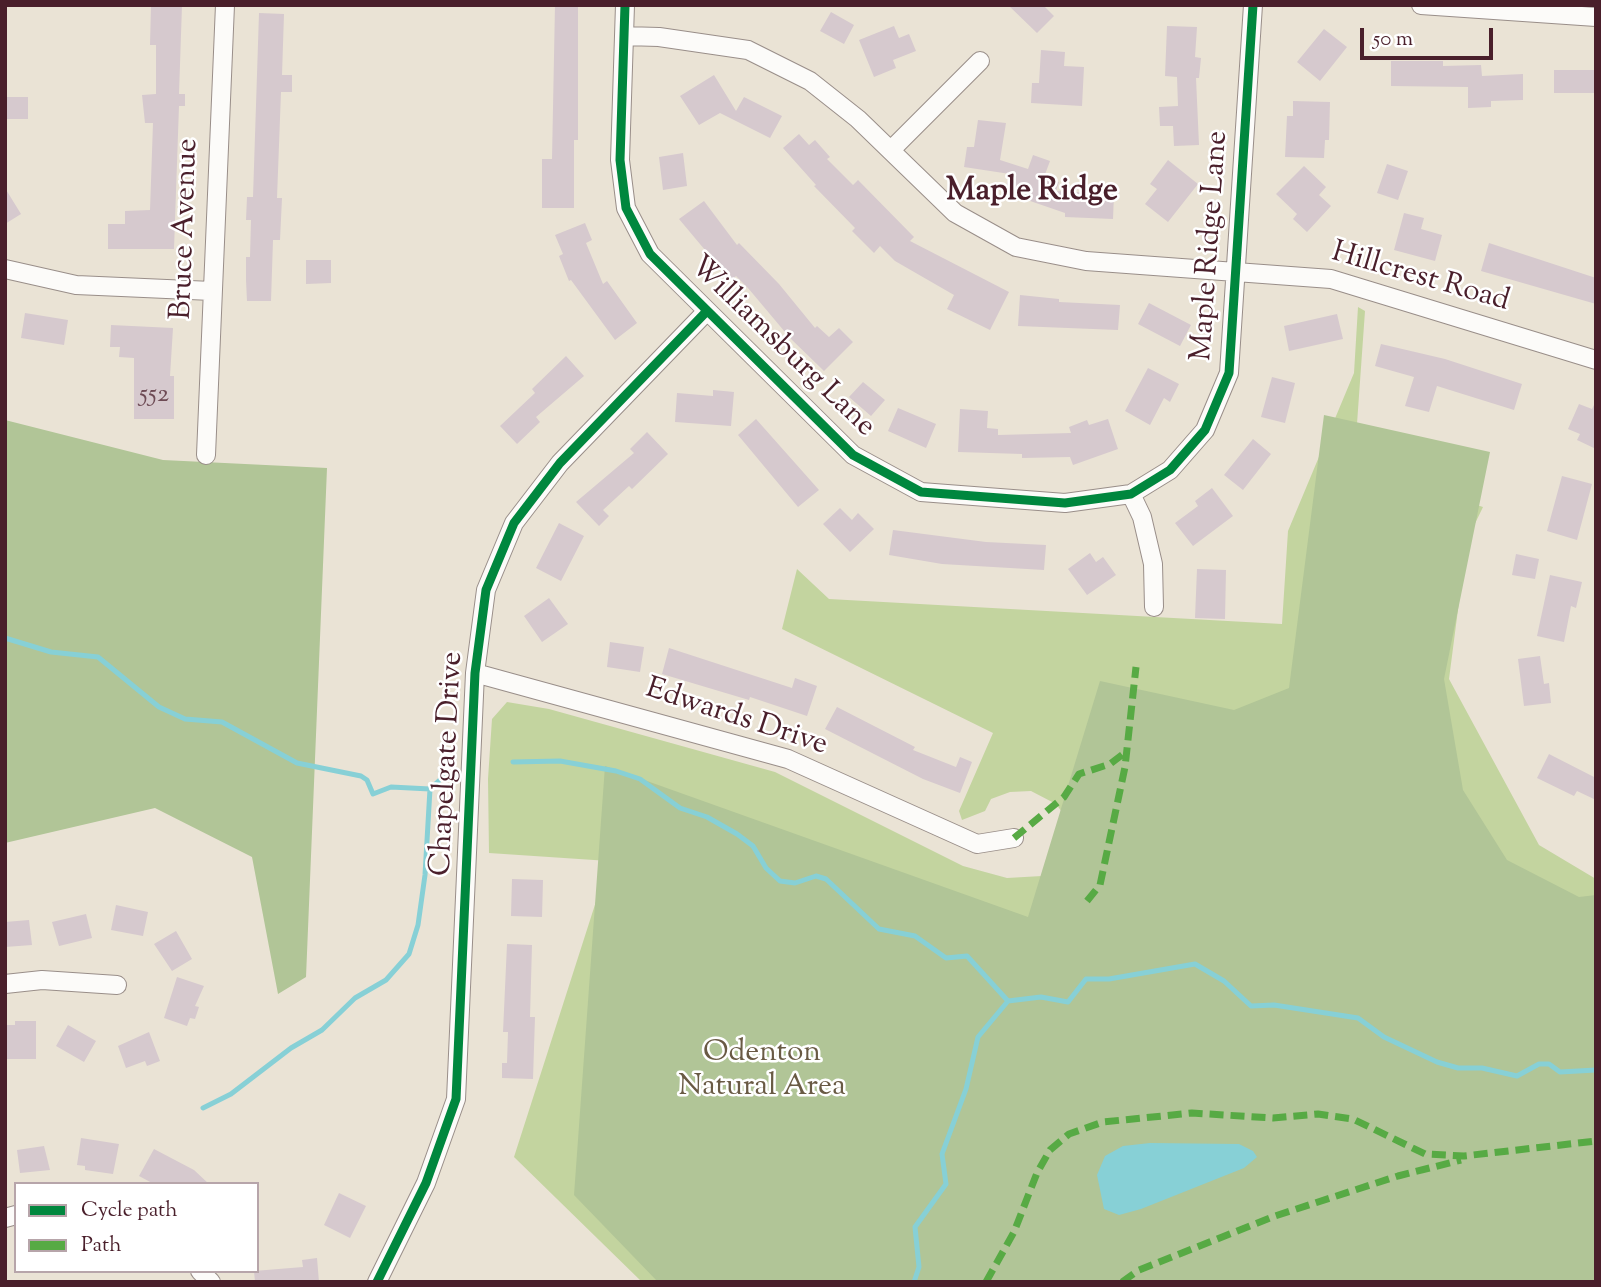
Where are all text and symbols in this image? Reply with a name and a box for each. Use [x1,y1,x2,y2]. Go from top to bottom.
scale bar [1363,14,1496,58]
text: 50 m [1373,25,1413,55]
street label: Maple Ridge Lane [1186,130,1238,362]
street label: Bruce Avenue [166,138,208,320]
district label: Maple Ridge [946,175,1118,213]
street label: Hillcrest Road [1327,236,1513,322]
street label: Williamsburg Lane [680,250,882,446]
house number: 552 [139,381,169,413]
street label: Chapelgate Drive [425,651,473,877]
street label: Edwards Drive [640,673,832,765]
park label: Odenton Natural Area [678,1037,846,1108]
legend [14,1182,259,1273]
text: Cycle path [81,1196,178,1226]
text: Path [81,1231,122,1261]

